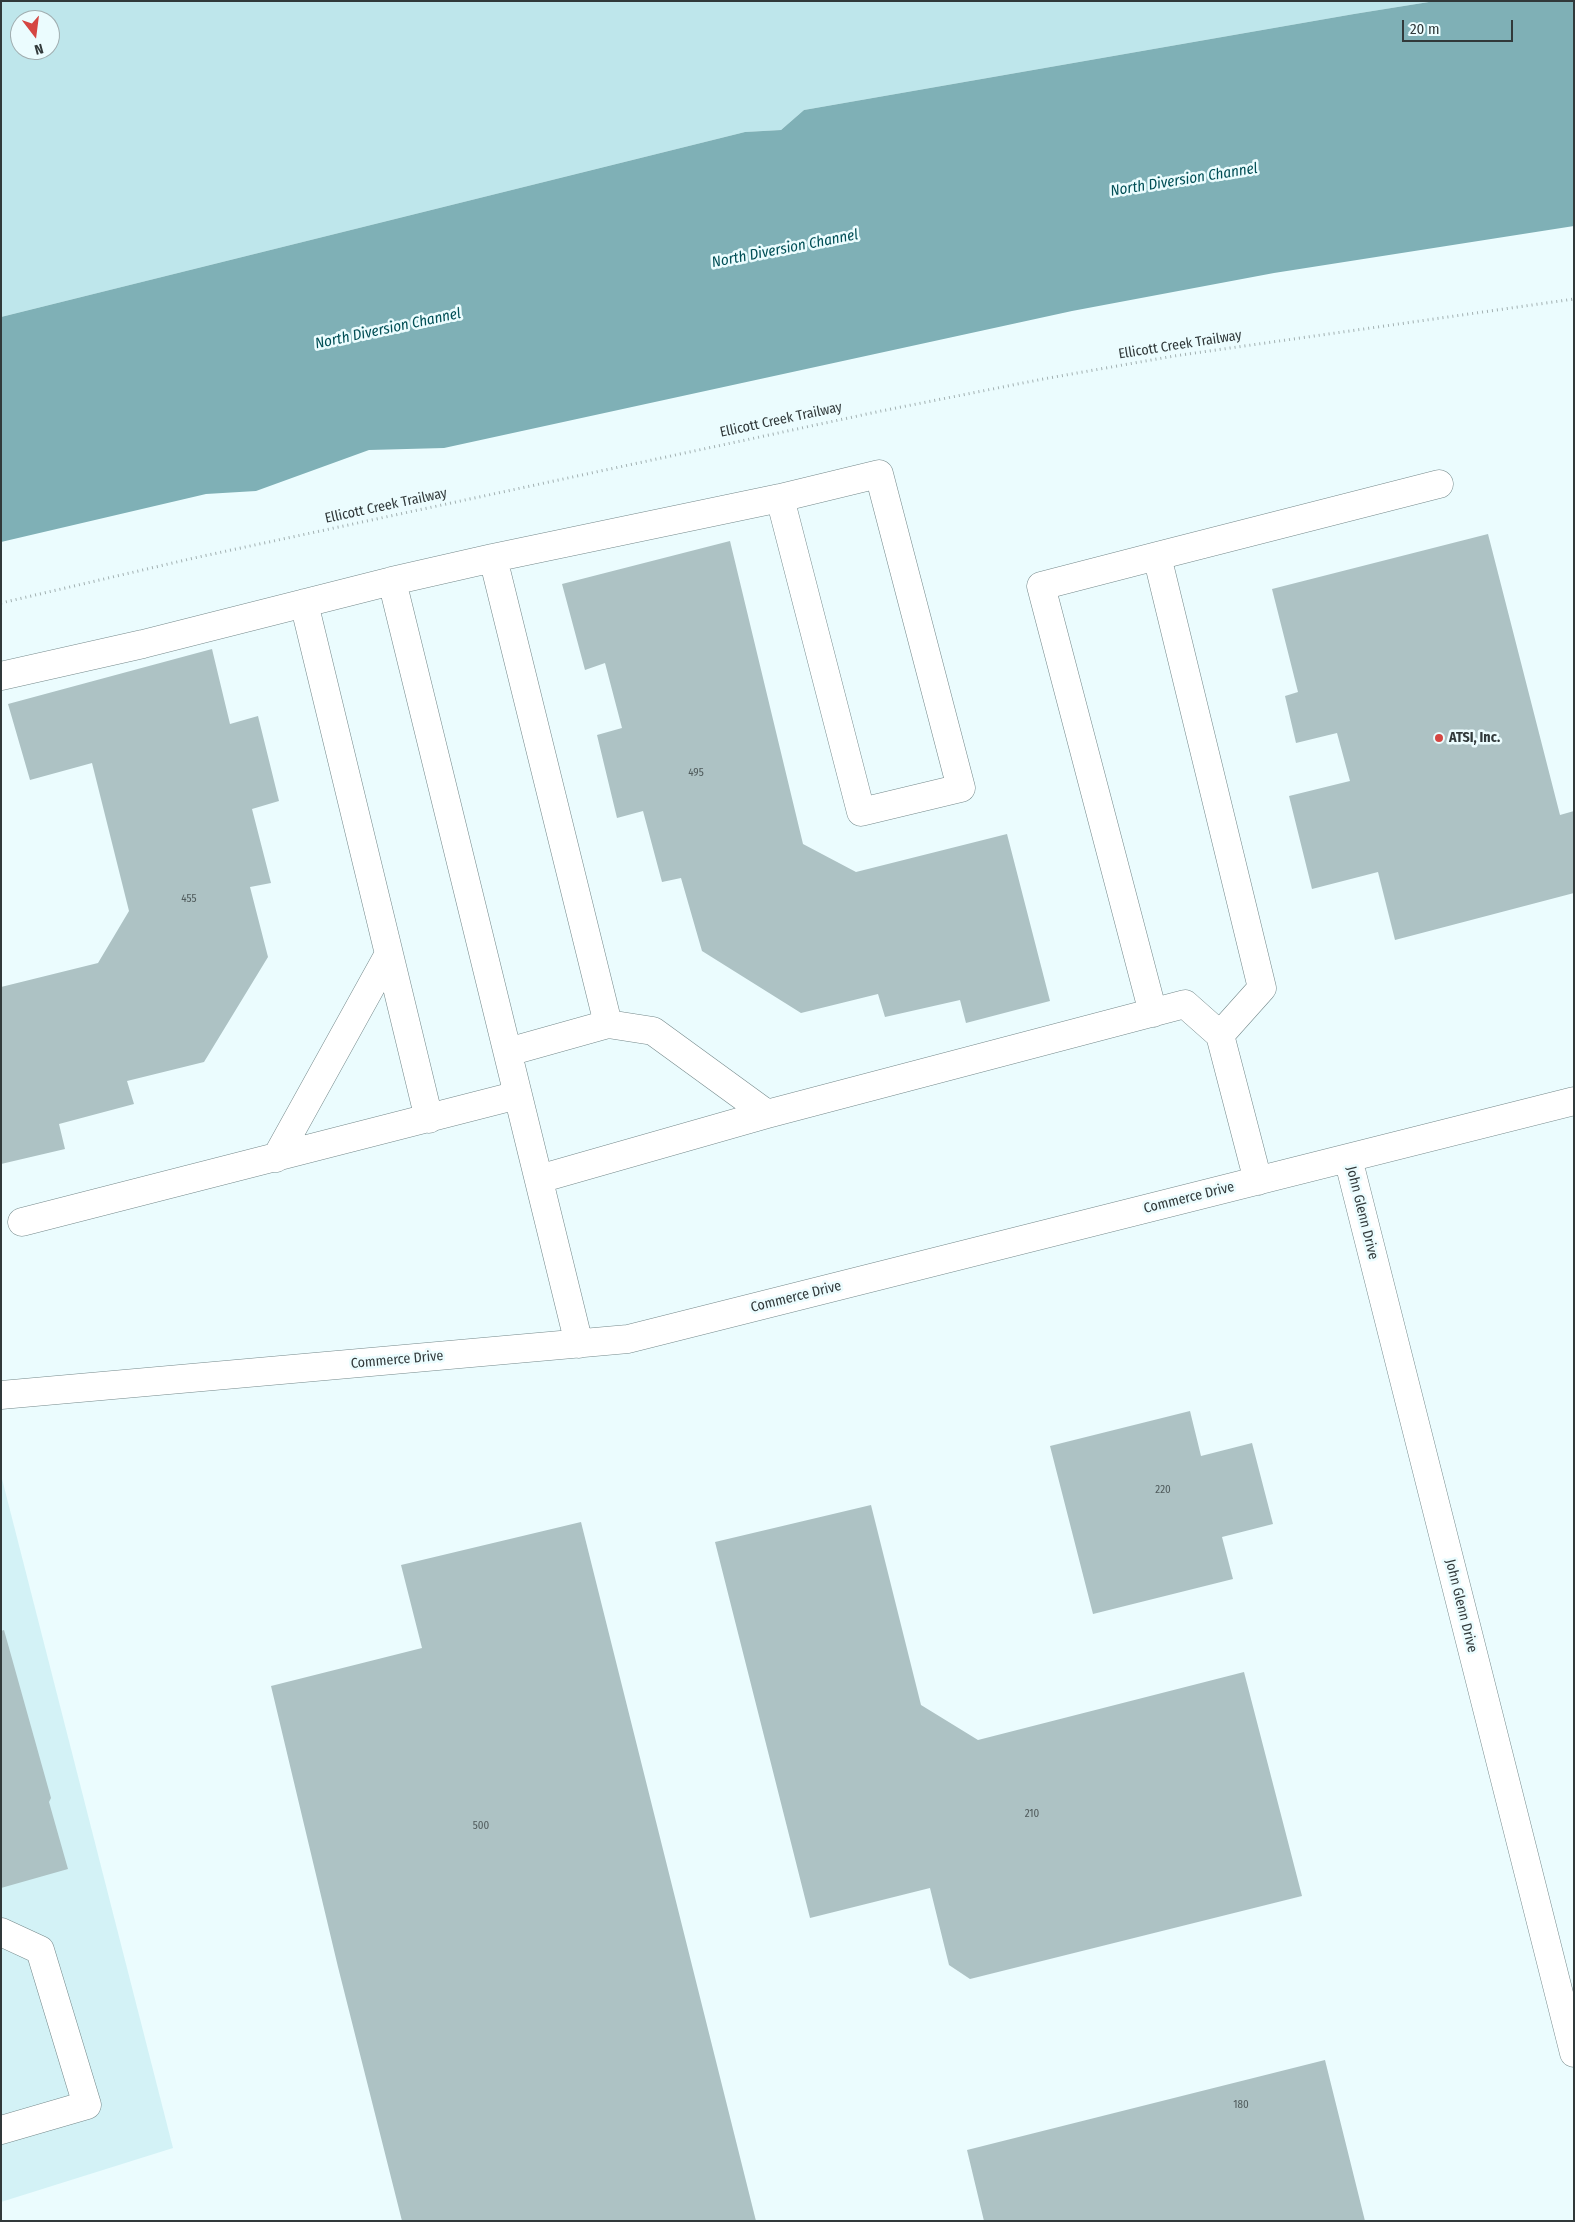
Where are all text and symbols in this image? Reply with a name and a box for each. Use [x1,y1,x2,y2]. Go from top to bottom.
north arrow [10,10,60,60]
scale bar [1405,10,1516,42]
text: 20 m [1410,20,1440,38]
text: N [33,40,45,58]
water label: North Diversion Channel [1109,159,1259,201]
water label: North Diversion Channel [710,226,860,272]
water label: North Diversion Channel [313,305,463,353]
street label: Ellicott Creek Trailway [1117,327,1243,363]
street label: Ellicott Creek Trailway [718,399,844,441]
street label: Ellicott Creek Trailway [323,485,449,527]
place label: ATSI, Inc. [1449,730,1500,746]
marker: ATSI, Inc. [1433,732,1445,744]
house number: 495 [688,766,704,780]
house number: 455 [181,892,197,906]
street label: John Glenn Drive [1342,1165,1382,1261]
street label: Commerce Drive [1142,1179,1236,1217]
street label: Commerce Drive [749,1278,843,1316]
street label: Commerce Drive [350,1348,444,1372]
house number: 220 [1155,1483,1171,1497]
street label: John Glenn Drive [1441,1558,1481,1654]
house number: 210 [1025,1807,1039,1821]
house number: 500 [473,1819,489,1833]
house number: 180 [1233,2098,1249,2112]

